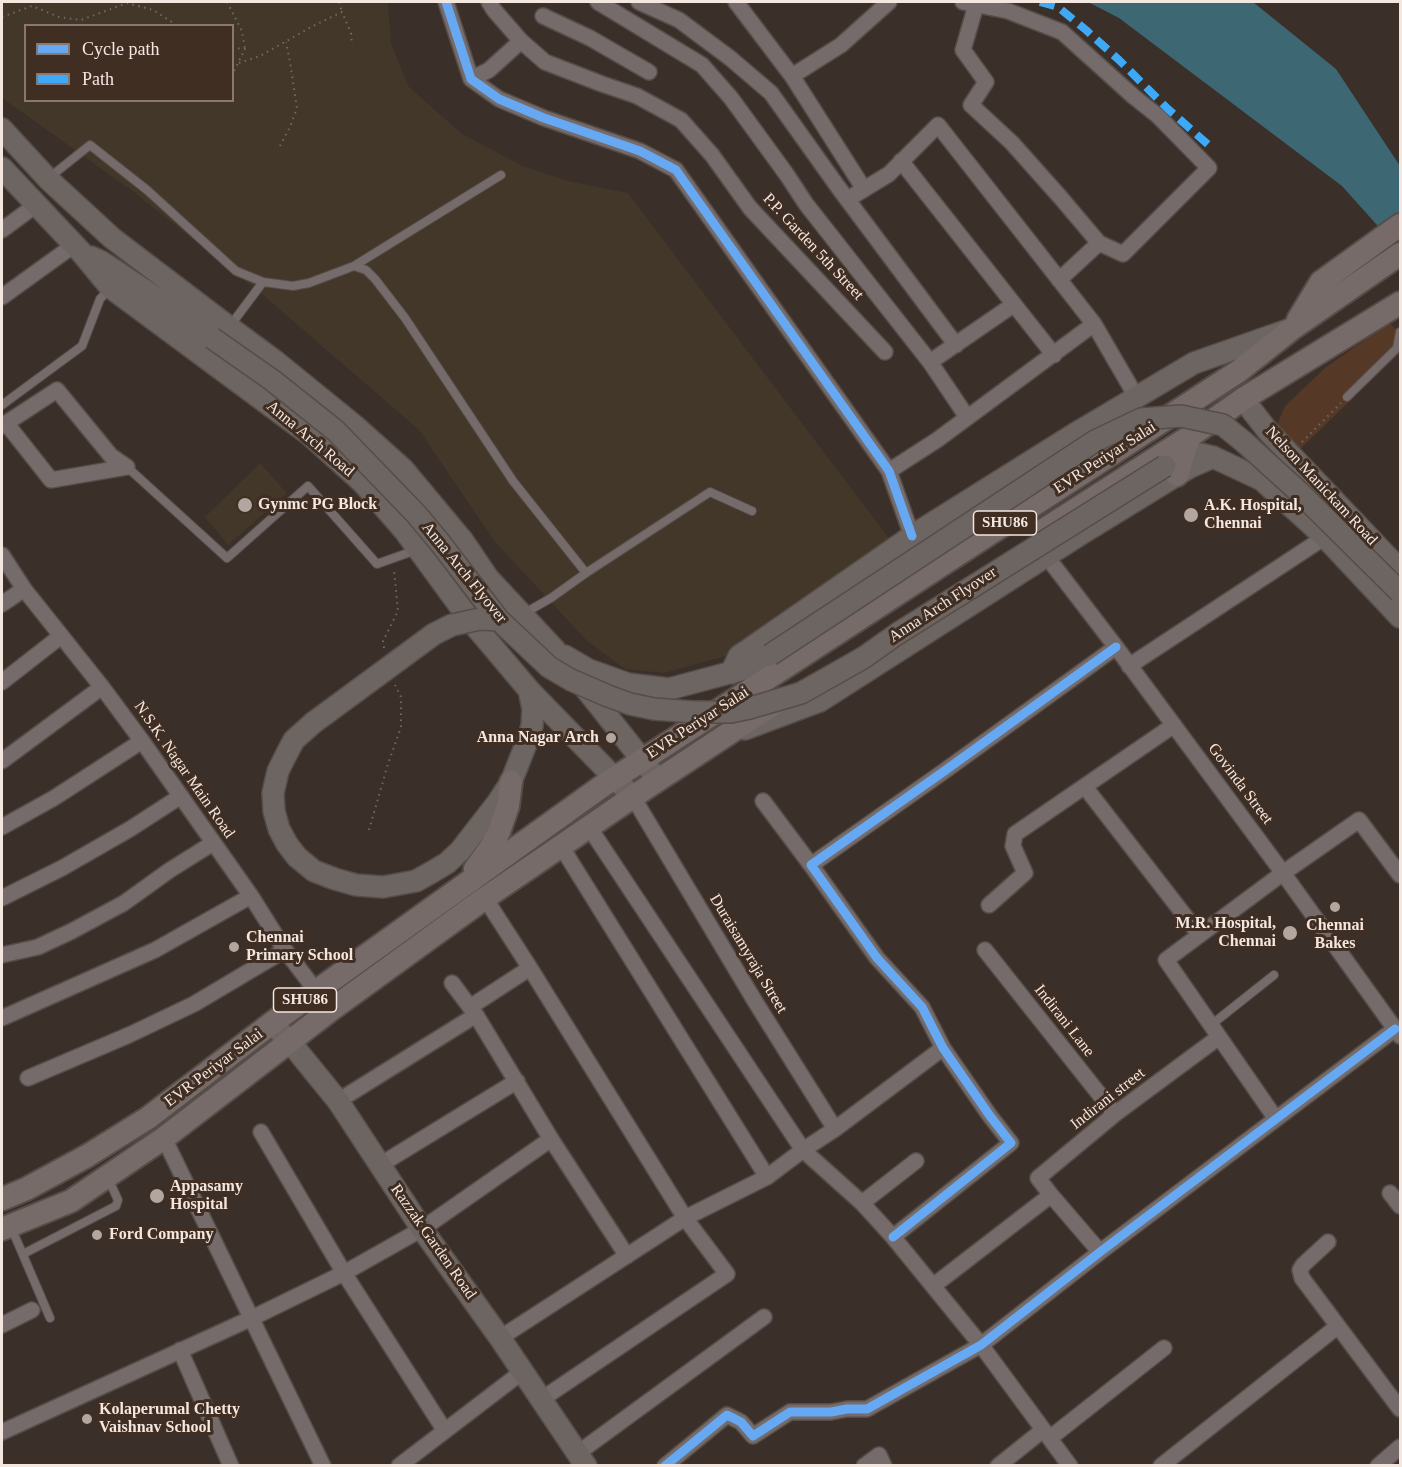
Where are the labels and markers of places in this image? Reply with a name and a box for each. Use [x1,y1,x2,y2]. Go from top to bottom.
place label: Gynmc PG Block [258,495,387,515]
marker: Gynmc PG Block [236,496,254,514]
place label: A.K. Hospital, Chennai [1204,496,1310,534]
marker: A.K. Hospital, Chennai [1182,506,1200,524]
place label: Anna Nagar Arch [463,728,599,748]
marker: Anna Nagar Arch [604,731,618,745]
marker: Chennai Bakes [1328,900,1342,914]
place label: M.R. Hospital, Chennai [1166,914,1276,952]
place label: Chennai Bakes [1302,916,1368,954]
marker: M.R. Hospital, Chennai [1281,924,1299,942]
place label: Chennai Primary School [246,928,366,966]
marker: Chennai Primary School [227,940,241,954]
place label: Appasamy Hospital [170,1177,253,1215]
marker: Appasamy Hospital [148,1187,166,1205]
place label: Ford Company [109,1225,224,1245]
marker: Ford Company [90,1228,104,1242]
place label: Kolaperumal Chetty Vaishnav School [99,1400,259,1438]
marker: Kolaperumal Chetty Vaishnav School [80,1412,94,1426]

